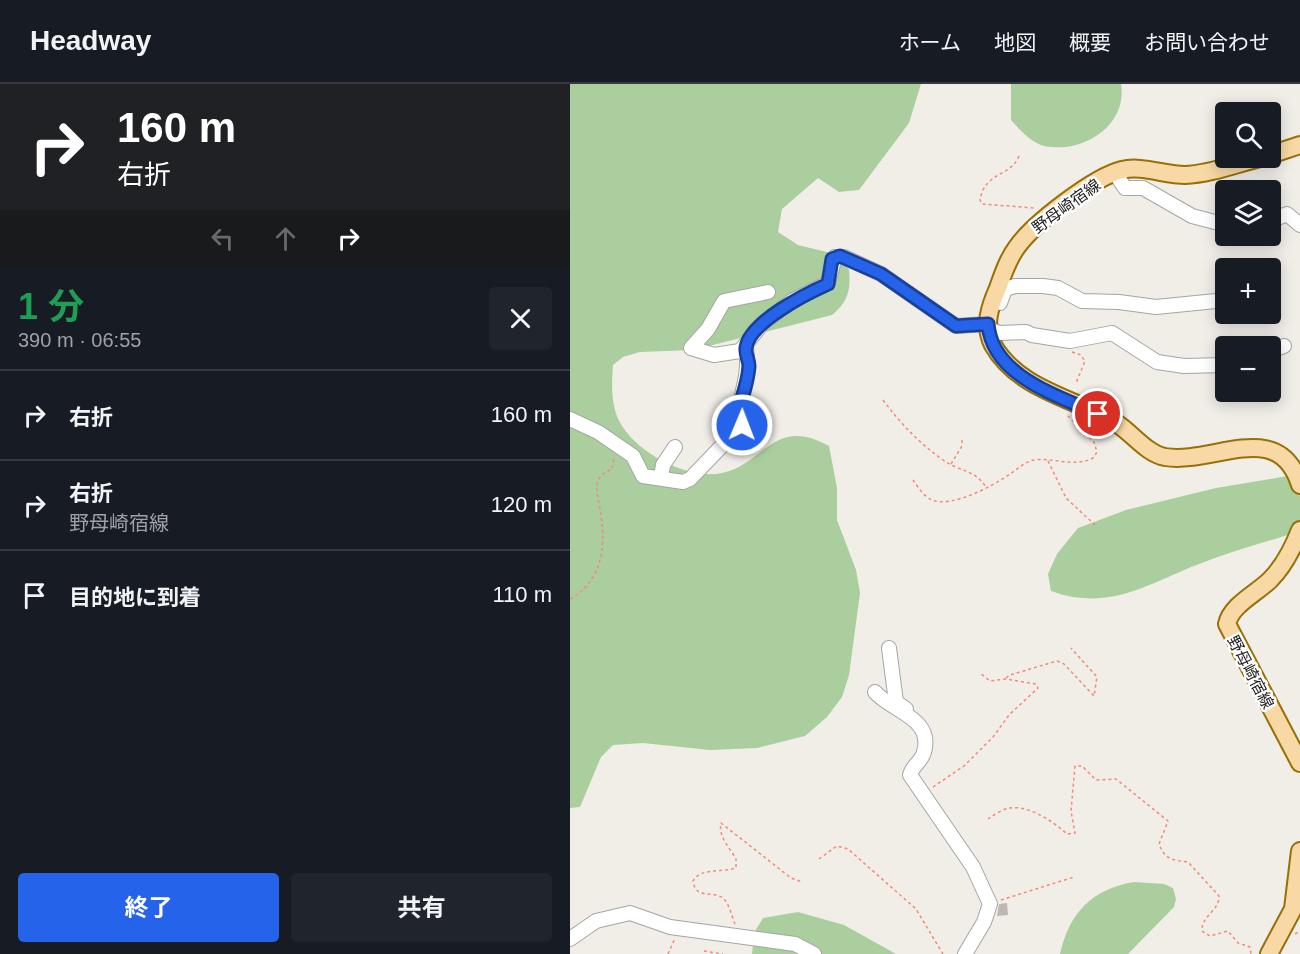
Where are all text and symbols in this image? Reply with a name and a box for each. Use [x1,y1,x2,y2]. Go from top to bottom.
text: Headway [30,25,151,56]
text: ホーム [899,31,961,54]
text: 地図 [994,31,1036,54]
text: 概要 [1069,31,1111,54]
text: お問い合わせ [1144,31,1270,54]
map controls [1215,102,1281,402]
button: search [1215,102,1281,168]
text: 160 m [117,104,236,151]
icon: right [18,108,96,186]
text: 右折 [117,160,171,190]
street label: 野母崎宿線 [1029,176,1104,237]
button: layers [1215,180,1281,246]
icon: left [206,222,239,255]
icon: ahead [269,222,302,255]
icon: right [332,222,365,255]
button: + [1215,258,1281,324]
text: 1 分 [18,286,84,327]
button: close [489,287,552,350]
text: 390 m · 06:55 [18,329,141,351]
button: − [1215,336,1281,402]
pin [1072,388,1123,439]
position arrow [710,393,774,457]
icon: arrive [1081,397,1114,430]
icon: right [18,399,51,432]
text: 160 m [491,402,552,427]
text: 右折 [69,405,113,430]
text: 右折 [69,481,113,506]
icon: right [18,489,51,522]
text: 120 m [491,492,552,517]
text: 野母崎宿線 [69,512,169,534]
icon: arrive [18,579,51,612]
text: 110 m [492,582,552,607]
text: 目的地に到着 [69,585,201,610]
street label: 野母崎宿線 [1224,633,1277,712]
button: 終了 [18,873,279,942]
button: 共有 [291,873,552,942]

